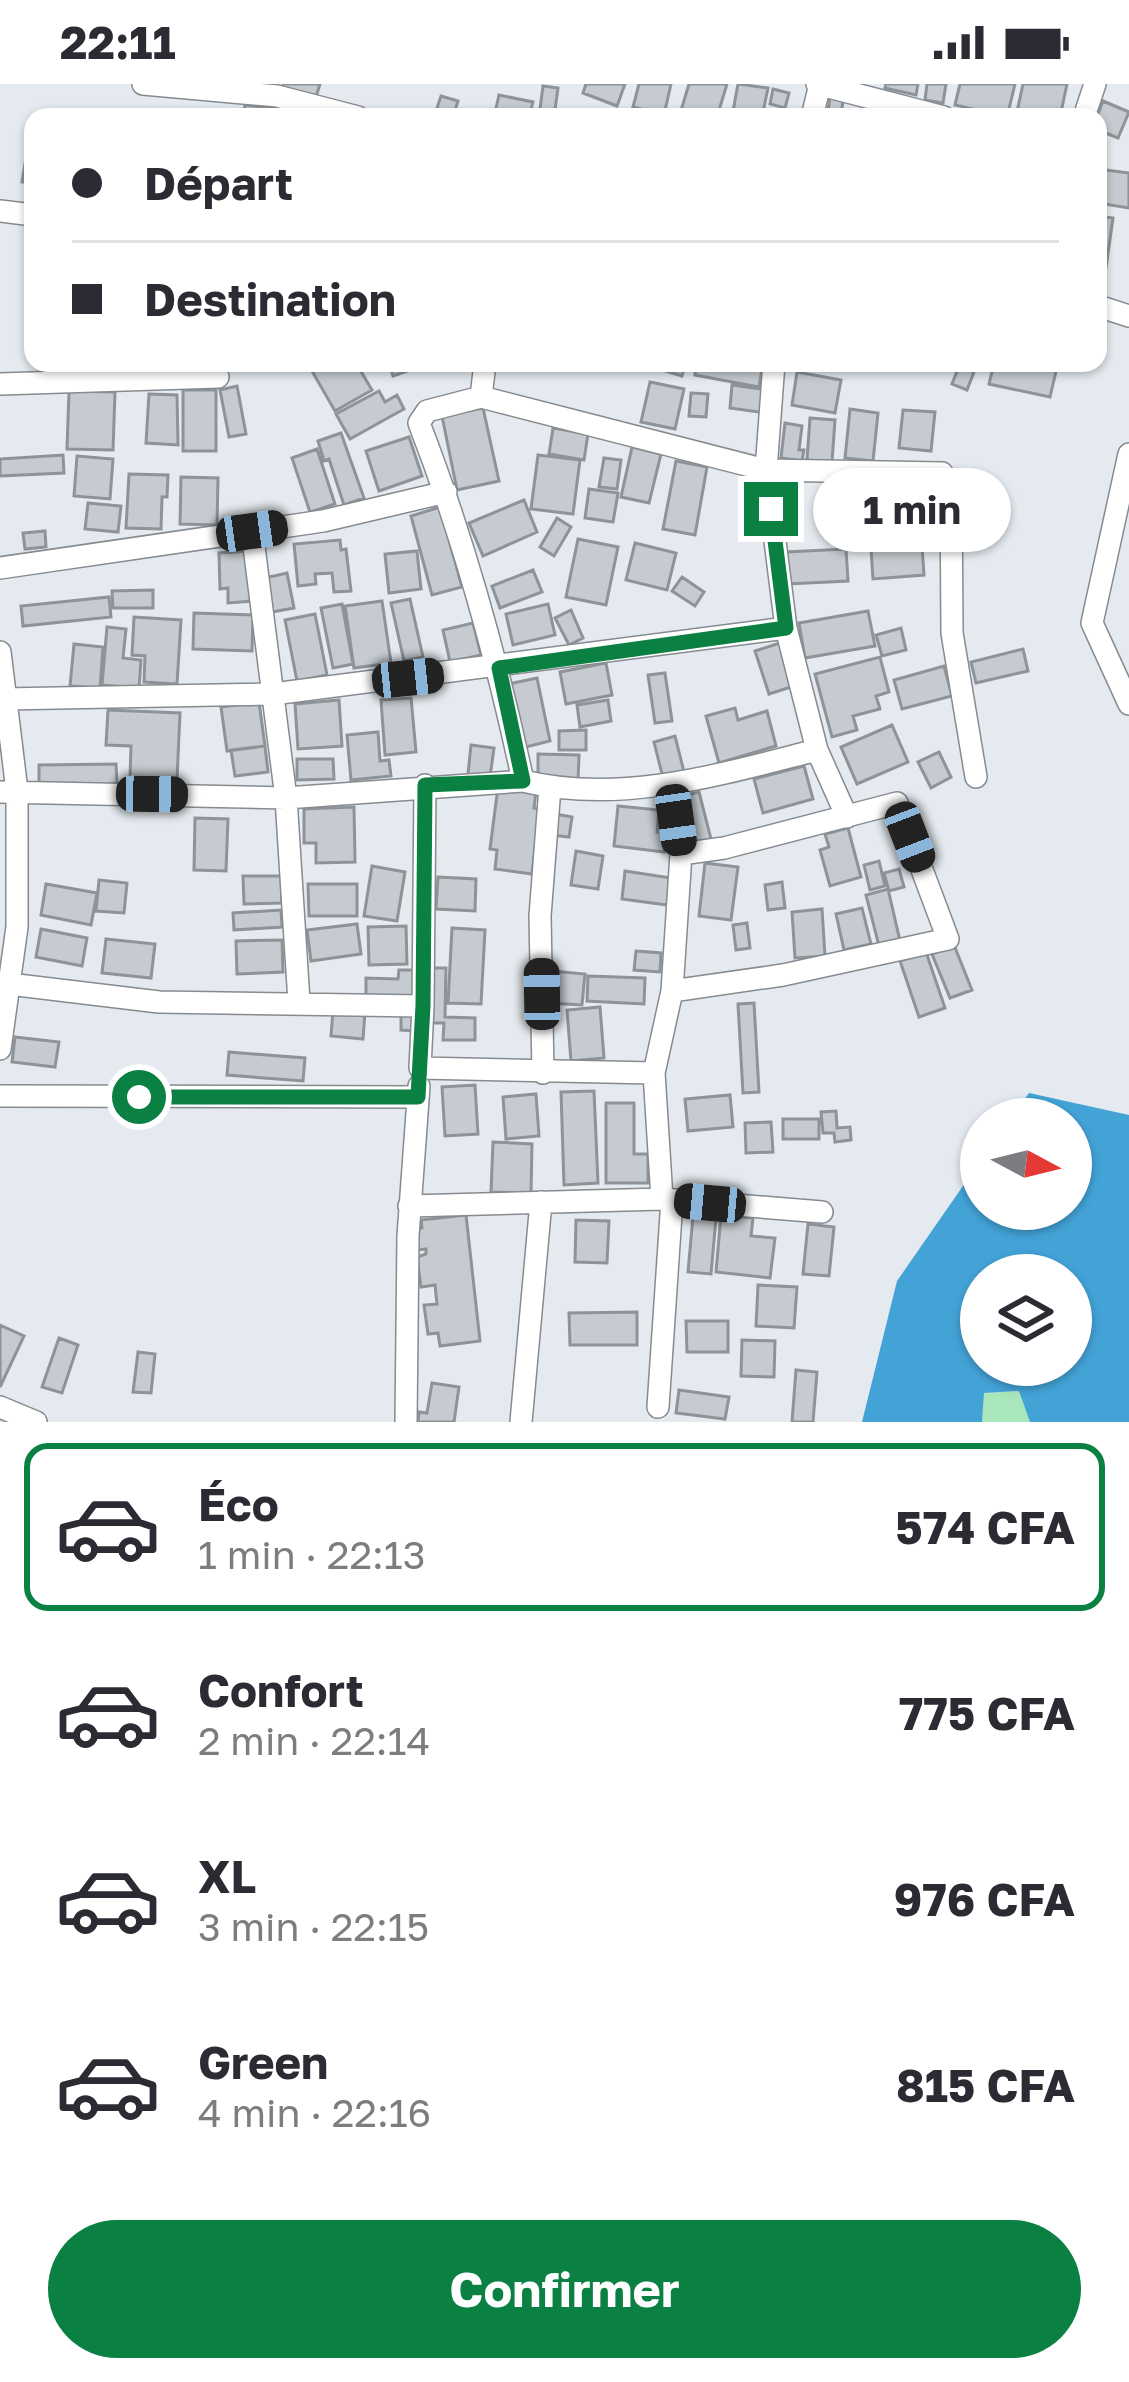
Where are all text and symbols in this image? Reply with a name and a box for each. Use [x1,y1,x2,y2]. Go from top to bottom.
text: 22:11 [60,15,176,69]
text: Départ [144,156,293,210]
text: Destination [144,272,396,326]
callout: 1 min [813,467,1011,551]
route end [744,482,798,536]
text: 1 min [863,486,961,533]
car [214,508,290,554]
car [370,656,446,700]
car [116,775,188,813]
car [653,782,699,858]
car [880,797,940,877]
car [523,958,561,1030]
route start [112,1070,166,1124]
north arrow [960,1098,1092,1230]
map controls [960,1098,1092,1386]
car [673,1182,747,1224]
button: layers [960,1254,1092,1386]
icon: car [54,1473,162,1581]
text: Éco [198,1477,279,1531]
text: 574 CFA [895,1500,1075,1554]
text: 1 min · 22:13 [198,1531,426,1578]
icon: car [54,1659,162,1767]
text: Confort [198,1663,364,1717]
text: 775 CFA [899,1686,1075,1740]
text: 2 min · 22:14 [198,1717,430,1764]
icon: car [54,1845,162,1953]
text: XL [198,1849,256,1903]
text: 976 CFA [894,1872,1075,1926]
text: 3 min · 22:15 [198,1903,429,1950]
icon: car [54,2031,162,2139]
text: Green [198,2035,328,2089]
text: 815 CFA [896,2058,1075,2112]
text: 4 min · 22:16 [198,2089,431,2136]
button: Confirmer [48,2220,1081,2358]

